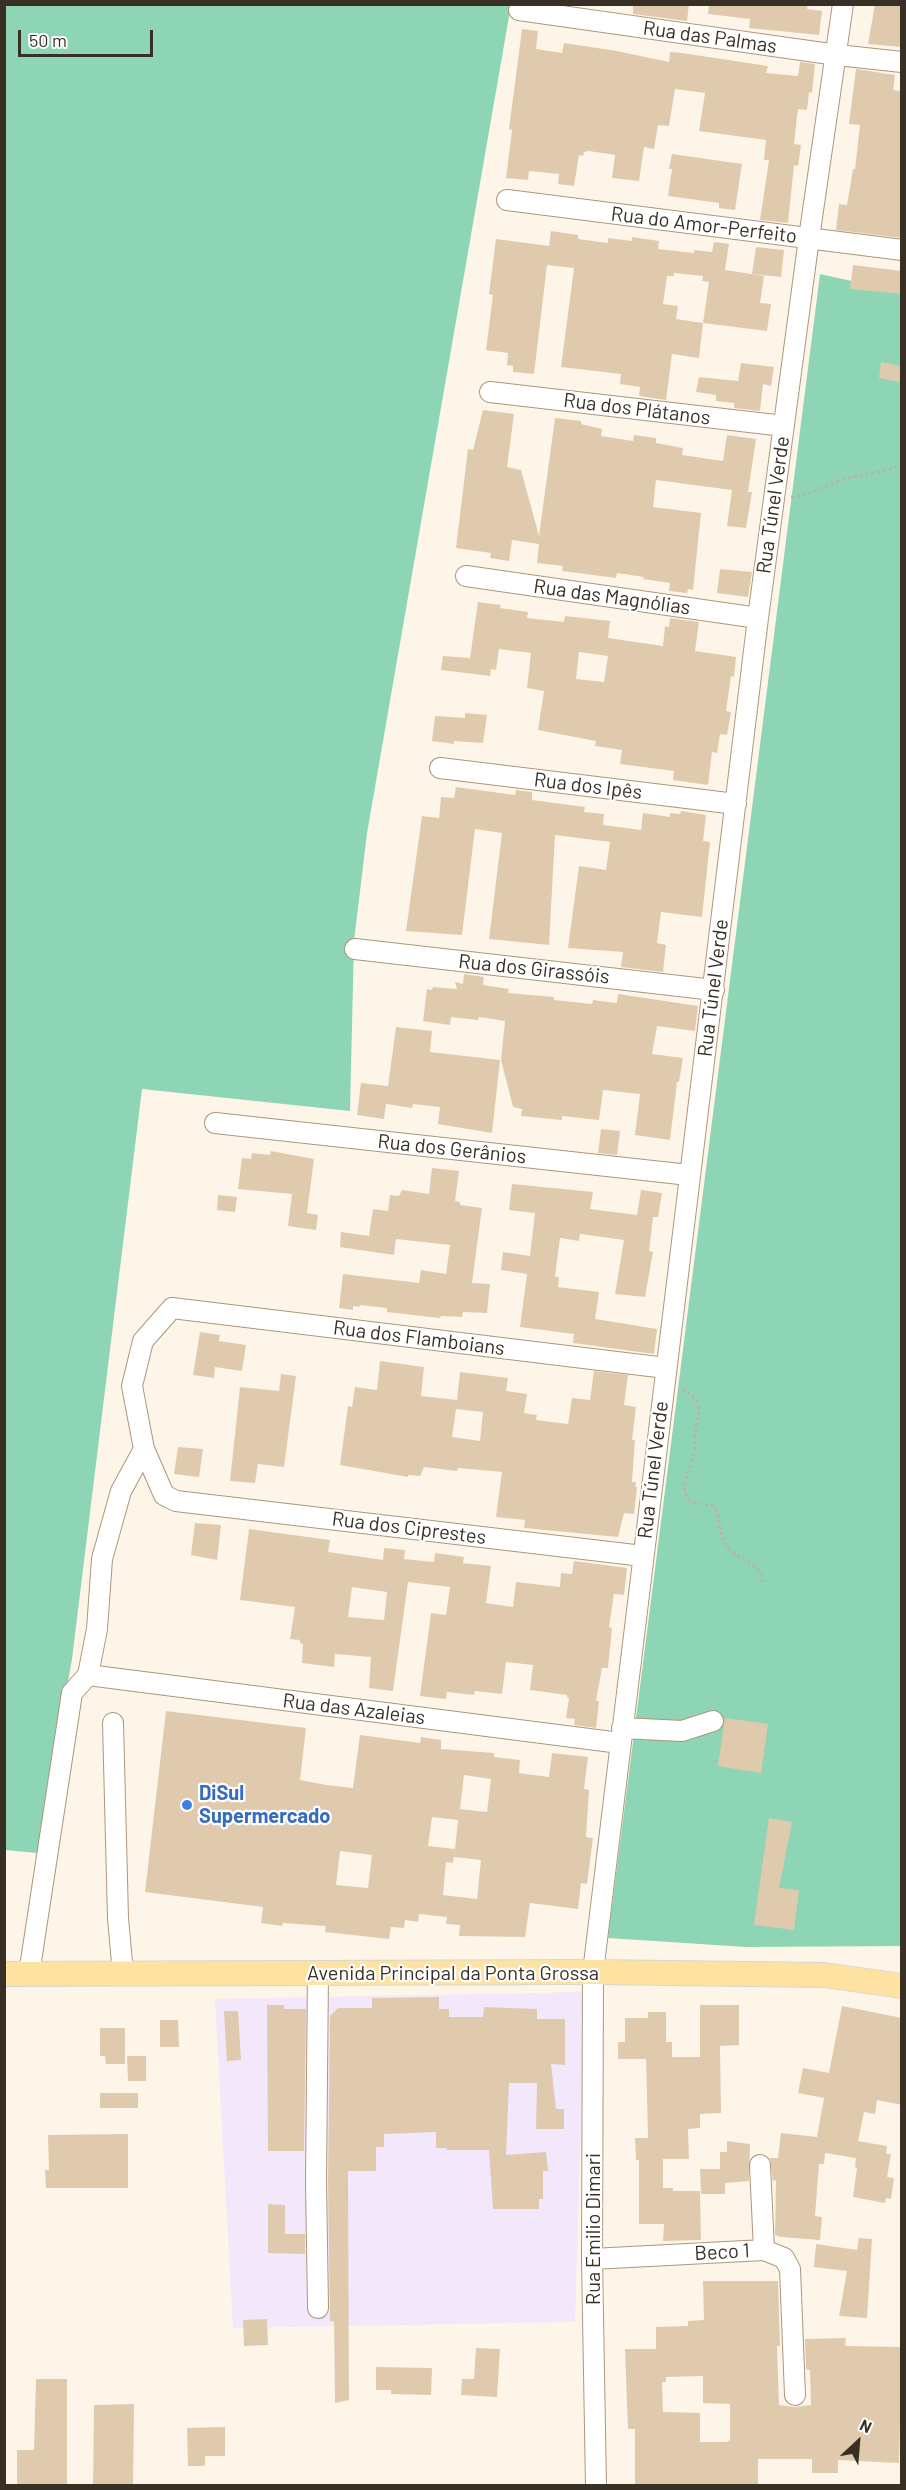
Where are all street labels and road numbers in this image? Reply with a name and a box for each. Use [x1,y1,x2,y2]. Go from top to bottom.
street label: Rua das Palmas [642,16,778,58]
street label: Rua do Amor-Perfeito [610,202,798,248]
street label: Rua dos Plátanos [562,388,712,430]
street label: Rua Túnel Verde [751,435,795,575]
street label: Rua das Magnólias [532,574,692,620]
street label: Rua dos Ipês [533,767,643,805]
street label: Rua Túnel Verde [693,918,733,1058]
street label: Rua dos Girassóis [457,949,611,989]
street label: Rua dos Gerânios [376,1129,528,1169]
street label: Rua dos Flamboians [332,1316,506,1360]
street label: Rua Túnel Verde [633,1400,673,1540]
street label: Rua dos Ciprestes [330,1507,488,1549]
street label: Rua das Azaleias [281,1688,427,1730]
street label: Avenida Principal da Ponta Grossa [307,1961,599,1985]
street label: Rua Emilio Dimari [581,2153,605,2305]
street label: Beco 1 [694,2239,750,2265]

